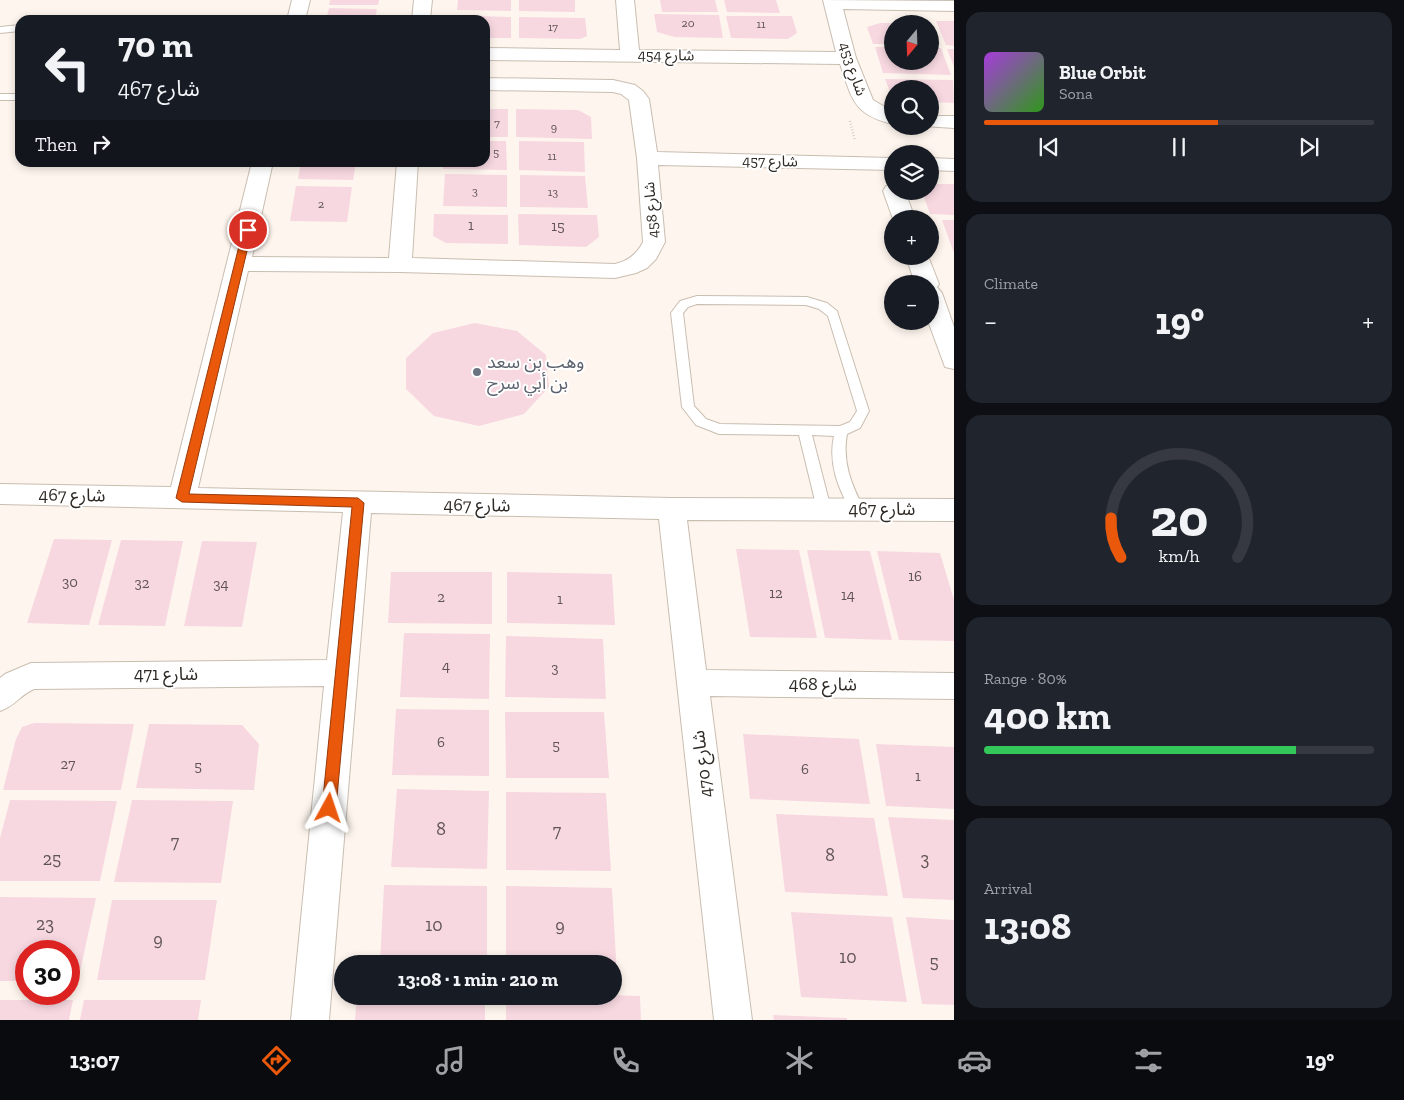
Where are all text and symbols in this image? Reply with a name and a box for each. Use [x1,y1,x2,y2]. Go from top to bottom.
north arrow [884,15,939,70]
map controls [884,15,939,330]
house number: 20 [681,16,695,30]
house number: 11 [756,17,766,31]
house number: 17 [548,20,558,34]
text: 70 m [118,24,193,66]
icon: left [35,35,100,100]
street label: شارع 453 [833,40,871,99]
street label: شارع 454 [638,46,695,67]
text: Blue Orbit [1059,61,1146,84]
text: شارع 467 [118,75,200,102]
button: search [884,80,939,135]
text: Sona [1059,84,1093,103]
house number: 7 [494,116,500,130]
house number: 9 [551,120,557,134]
icon: right [87,130,115,158]
text: Then [35,133,77,156]
icon: previous [1035,133,1063,161]
icon: pause [1165,133,1193,161]
icon: next [1295,133,1323,161]
house number: 5 [493,145,499,159]
button: layers [884,145,939,200]
house number: 11 [547,149,557,163]
street label: شارع 457 [742,152,798,173]
street label: شارع 458 [640,181,665,239]
house number: 3 [472,184,478,198]
house number: 13 [548,185,558,199]
house number: 2 [318,197,324,211]
pin [227,209,269,251]
button: + [884,210,939,265]
icon: arrive [234,216,262,244]
house number: 1 [468,216,474,234]
house number: 15 [551,217,565,235]
text: Climate [984,274,1038,293]
button: − [884,275,939,330]
text: 19° [1155,298,1204,344]
text: − [984,305,997,338]
text: + [1362,305,1374,338]
place label: وهب بن سعد بن أبي سرح [487,351,584,396]
marker: وهب بن سعد بن أبي سرح [471,366,483,378]
street label: شارع 467 [38,483,106,510]
text: 20 [1150,487,1208,549]
street label: شارع 467 [443,493,511,520]
street label: شارع 467 [849,498,915,523]
text: km/h [1159,545,1199,567]
house number: 16 [908,567,922,585]
house number: 30 [62,573,78,591]
house number: 32 [134,574,150,592]
house number: 34 [213,575,229,593]
house number: 12 [769,584,783,602]
house number: 14 [841,586,855,604]
house number: 2 [437,588,445,606]
house number: 1 [557,590,563,608]
house number: 4 [442,657,450,675]
house number: 3 [551,659,559,677]
street label: شارع 471 [134,663,198,688]
text: Range · 80% [984,669,1067,688]
street label: شارع 468 [789,672,857,699]
text: 400 km [984,693,1111,739]
street label: شارع 470 [687,729,720,799]
house number: 6 [437,733,445,751]
house number: 5 [552,736,560,754]
house number: 27 [61,755,75,773]
house number: 5 [194,757,202,775]
house number: 6 [801,760,809,778]
house number: 1 [915,767,921,785]
position arrow [302,781,354,833]
house number: 8 [436,818,446,840]
house number: 7 [553,820,562,842]
house number: 7 [171,831,180,853]
house number: 8 [825,844,835,866]
house number: 25 [43,848,61,870]
house number: 3 [921,848,930,870]
text: Arrival [984,879,1032,898]
text: 13:08 [984,903,1071,949]
house number: 23 [36,913,54,935]
house number: 10 [425,914,443,936]
house number: 9 [555,915,565,937]
house number: 9 [153,929,163,951]
speed limit sign: 30 [15,940,80,1005]
house number: 10 [839,946,857,968]
house number: 5 [929,951,939,973]
text: 13:08 · 1 min · 210 m [398,968,558,991]
icon: directions [259,1043,294,1078]
icon: music [433,1043,468,1078]
icon: phone [608,1043,643,1078]
icon: climate [782,1043,817,1078]
icon: car [957,1043,992,1078]
icon: filters [1131,1043,1166,1078]
text: 13:07 [70,1047,119,1074]
text: 19° [1306,1047,1334,1074]

